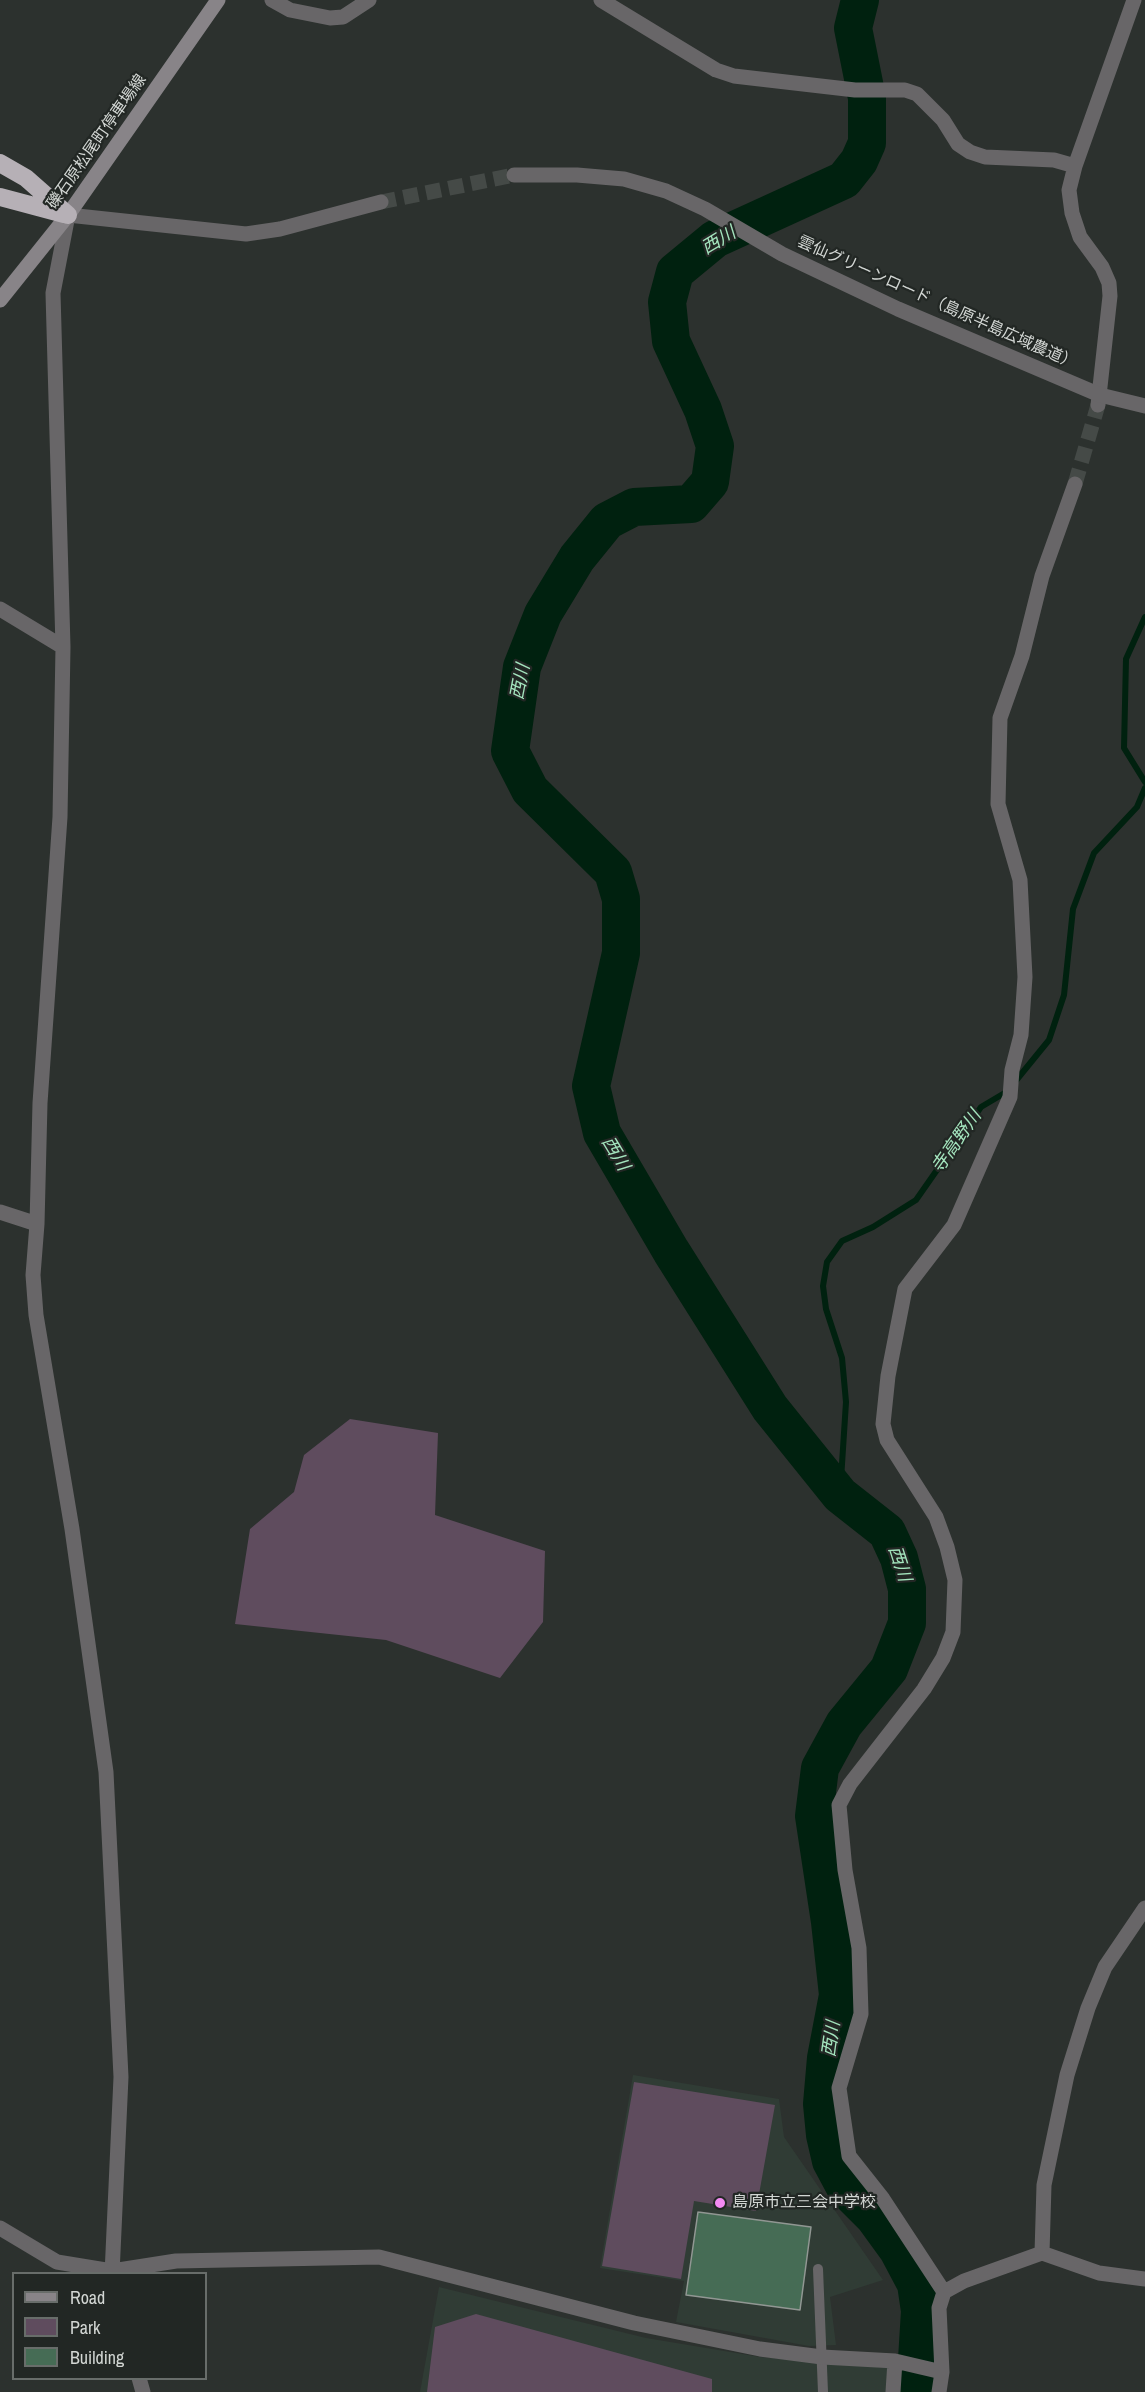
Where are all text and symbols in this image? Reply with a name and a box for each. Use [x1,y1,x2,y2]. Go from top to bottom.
street label: 礫石原松尾町停車場線 [43,71,151,213]
water label: 西川 [698,222,740,260]
street label: 雲仙グリーンロード（島原半島広域農道） [794,232,1080,374]
water label: 西川 [507,662,535,702]
water label: 寺高野川 [928,1106,986,1178]
water label: 西川 [596,1133,634,1175]
water label: 西川 [883,1544,915,1584]
water label: 西川 [819,2020,845,2058]
place label: 島原市立三会中学校 [732,2193,876,2213]
marker: 島原市立三会中学校 [713,2196,727,2210]
legend [12,2272,207,2380]
text: Road [70,2285,105,2310]
text: Park [70,2315,100,2340]
text: Building [70,2345,124,2370]

